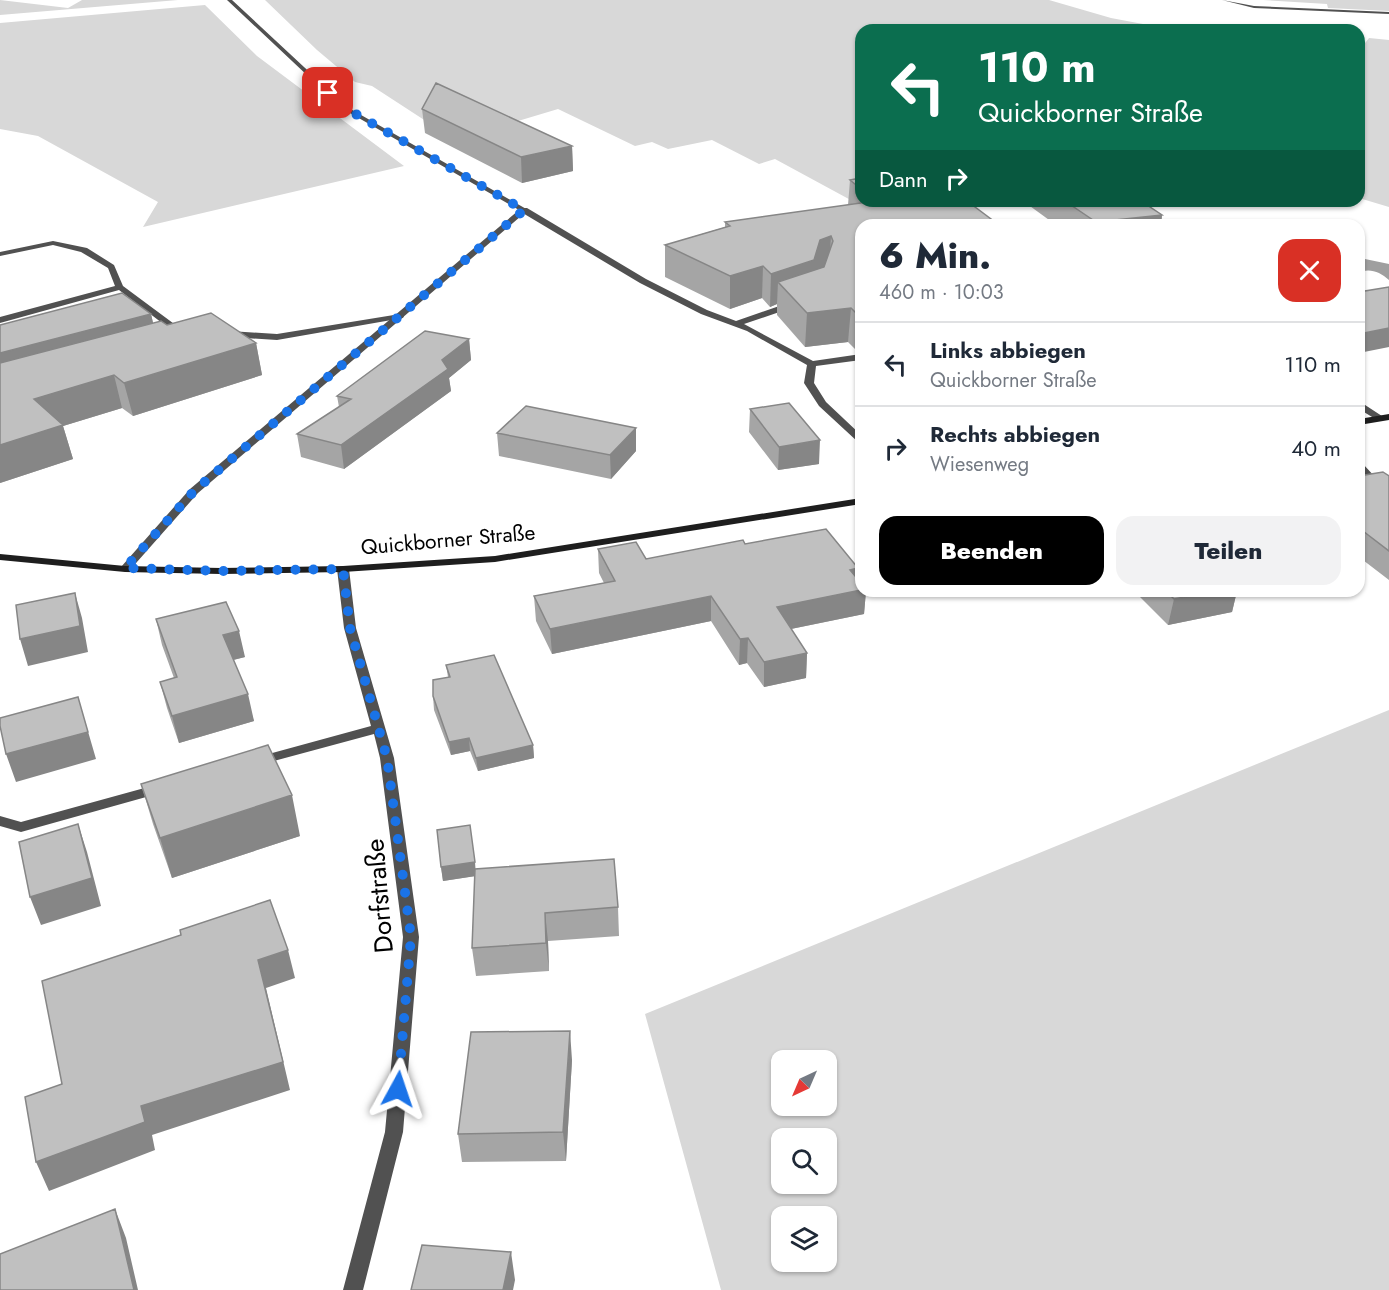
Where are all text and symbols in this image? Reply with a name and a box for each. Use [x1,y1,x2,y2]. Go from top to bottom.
text: 110 m [978,37,1096,98]
icon: left [879,48,957,126]
pin [302,67,353,118]
icon: arrive [311,76,344,109]
text: Quickborner Straße [978,93,1203,132]
icon: right [940,162,973,195]
text: Dann [879,163,928,195]
text: 6 Min. [879,229,991,281]
button: close [1278,239,1341,302]
text: 460 m · 10:03 [879,278,1004,307]
text: Links abbiegen [930,334,1086,366]
icon: left [879,348,912,381]
text: 110 m [1284,348,1341,380]
text: Quickborner Straße [930,366,1097,395]
text: Rechts abbiegen [930,418,1100,450]
icon: right [879,432,912,465]
text: 40 m [1291,432,1341,464]
text: Wiesenweg [930,450,1029,479]
button: Beenden [879,516,1104,585]
button: Teilen [1116,516,1341,585]
street label: Quickborner Straße [360,517,537,563]
street label: Dorfstraße [355,837,403,955]
north arrow [771,1050,837,1116]
map controls [771,1050,837,1272]
position arrow [366,1057,430,1121]
button: search [771,1128,837,1194]
button: layers [771,1206,837,1272]

